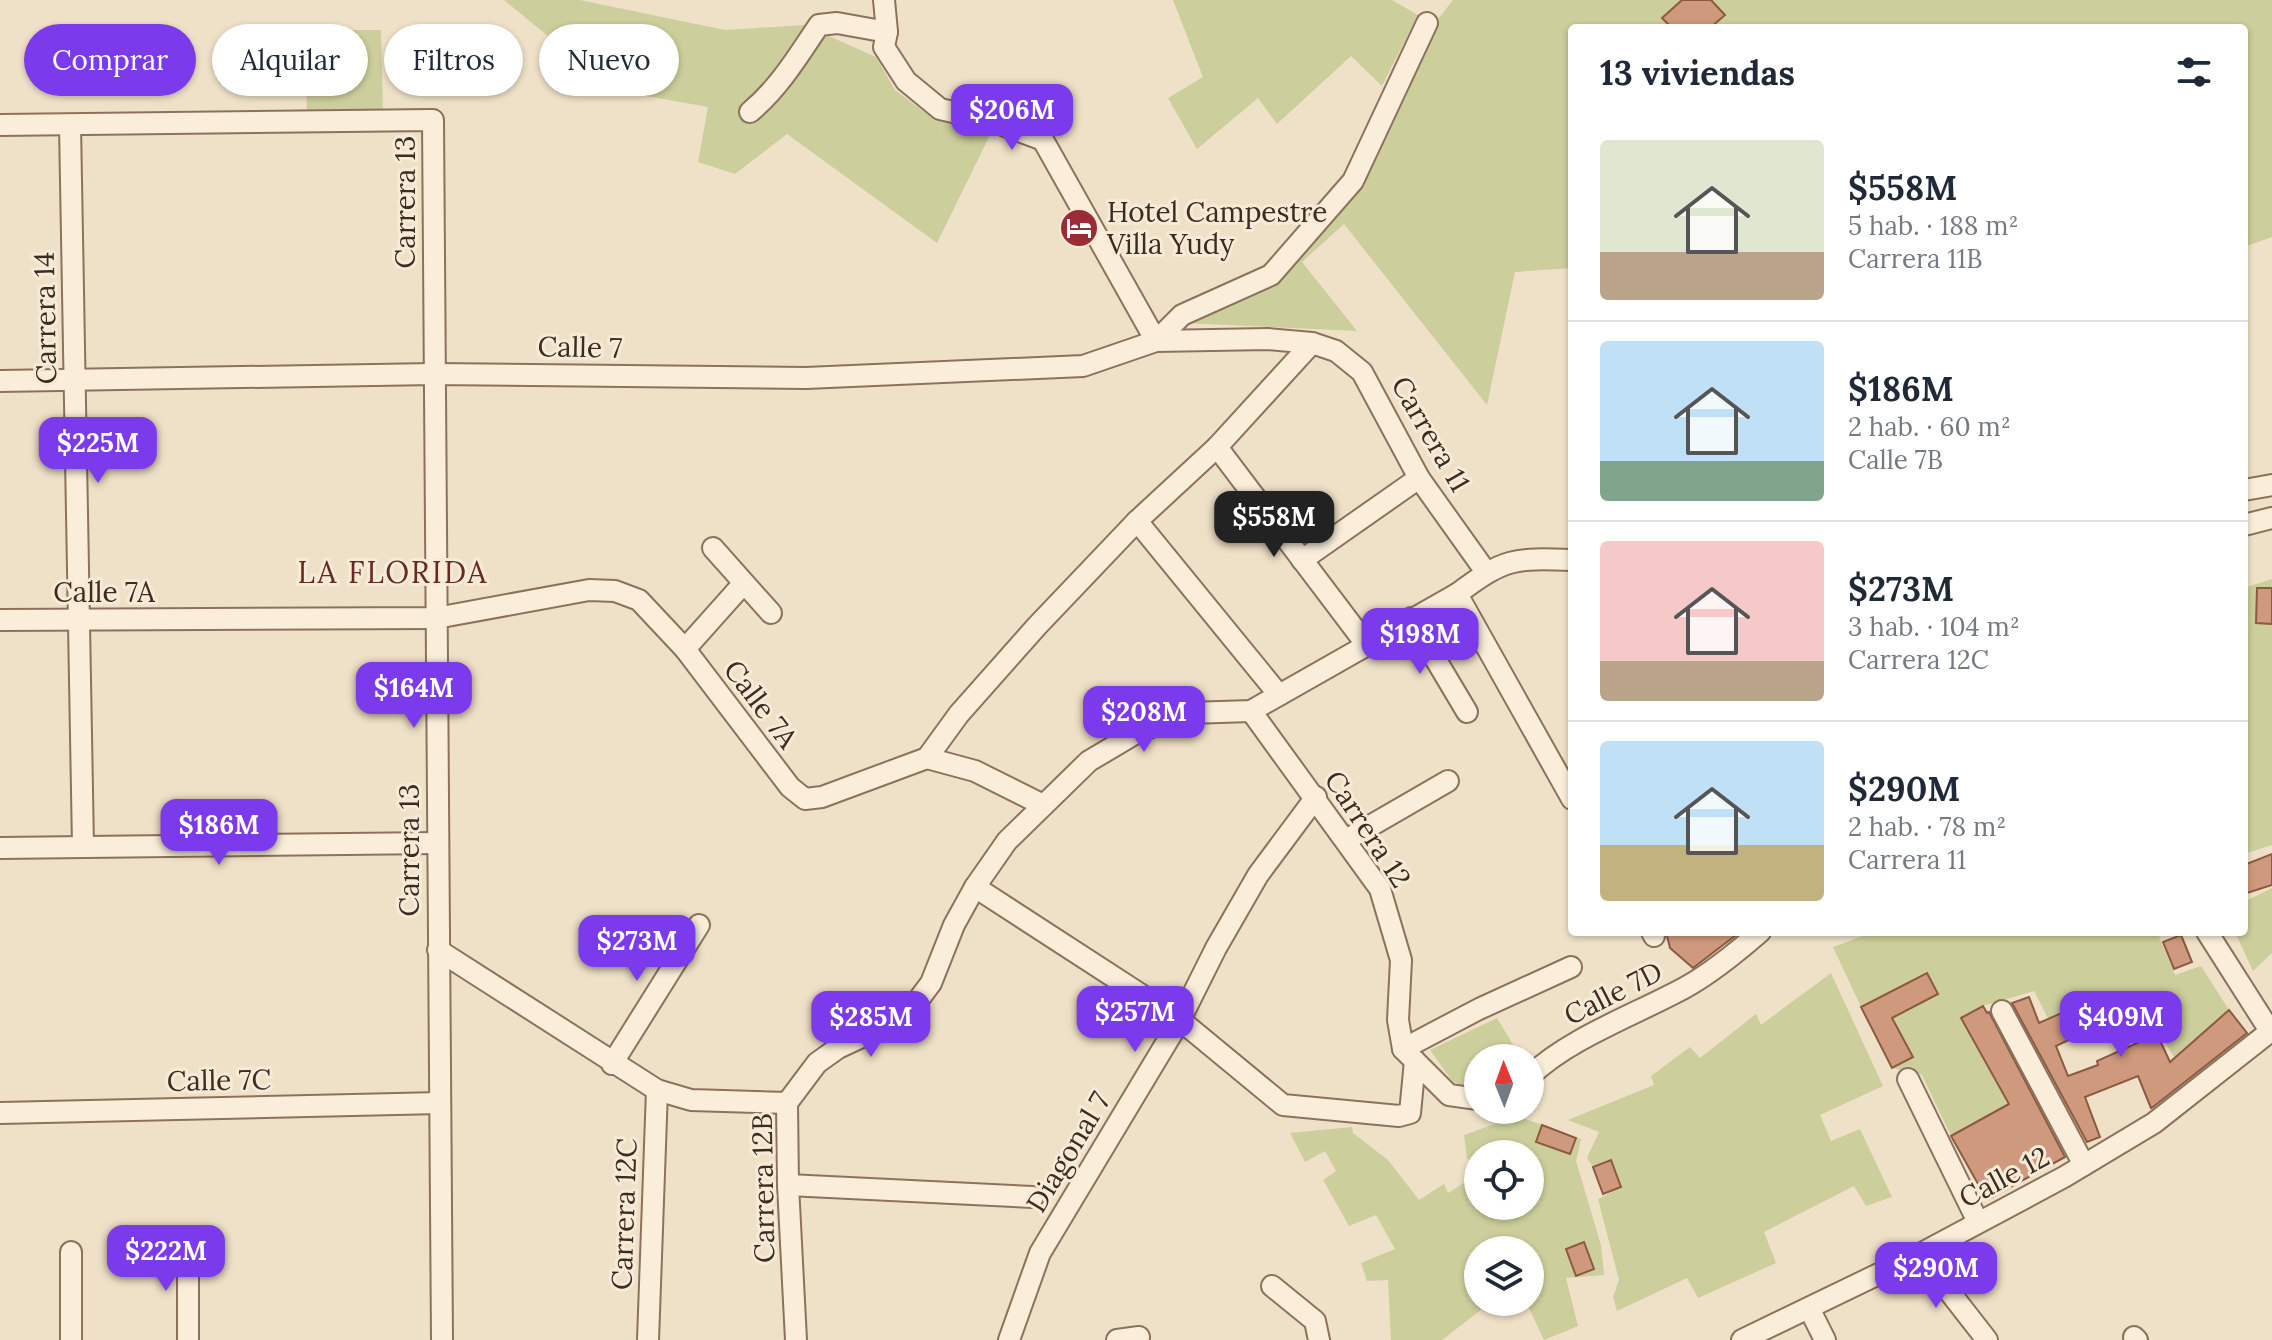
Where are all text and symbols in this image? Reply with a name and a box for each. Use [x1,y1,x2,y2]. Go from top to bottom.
chip: Comprar [24,24,196,96]
chip: Alquilar [212,24,368,96]
chip: Filtros [384,24,523,96]
chip: Nuevo [539,24,679,96]
icon: filters [2172,50,2216,94]
text: 13 viviendas [1600,51,1795,94]
pin: $206M [956,84,1068,152]
text: $206M [969,93,1055,126]
street label: Carrera 13 [387,136,423,268]
text: $558M [1848,166,1957,209]
icon: home [1664,172,1760,268]
place label: Hotel Campestre Villa Yudy [1106,194,1327,262]
hotel icon: Hotel Campestre Villa Yudy [1058,207,1100,249]
text: 5 hab. · 188 m² [1848,209,2018,242]
text: Carrera 11B [1848,242,1982,275]
street label: Carrera 14 [26,252,64,384]
street label: Calle 7 [537,328,623,366]
text: $186M [1848,367,1954,410]
street label: Carrera 11 [1384,370,1478,498]
icon: home [1664,373,1760,469]
text: 2 hab. · 60 m² [1848,410,2011,443]
pin: $225M [42,417,154,485]
text: $225M [57,426,139,459]
text: Calle 7B [1848,443,1943,476]
pin: $558M [1218,491,1330,559]
text: $558M [1232,500,1316,533]
district label: LA FLORIDA [298,553,488,591]
text: $273M [1848,567,1954,610]
icon: home [1664,573,1760,669]
street label: Calle 7A [53,574,155,610]
pin: $198M [1364,608,1476,676]
text: 3 hab. · 104 m² [1848,610,2020,643]
text: $198M [1380,617,1460,650]
text: Carrera 12C [1848,643,1989,676]
street label: Calle 7A [716,653,806,756]
pin: $164M [358,662,470,730]
text: $164M [374,671,454,704]
pin: $208M [1088,686,1200,754]
text: $208M [1101,695,1187,728]
street label: Carrera 12 [1317,764,1419,894]
text: $290M [1848,767,1960,810]
icon: home [1664,773,1760,869]
street label: Carrera 13 [391,784,427,916]
pin: $186M [163,799,275,867]
text: $186M [179,808,259,841]
text: 2 hab. · 78 m² [1848,810,2006,843]
text: Carrera 11 [1848,843,1966,876]
pin: $273M [581,915,693,983]
text: $273M [596,924,678,957]
street label: Calle 7D [1558,953,1668,1033]
pin: $257M [1079,986,1191,1054]
pin: $285M [815,991,927,1059]
pin: $409M [2065,991,2177,1059]
text: $257M [1095,995,1175,1028]
text: $285M [829,1000,913,1033]
text: $409M [2078,1000,2164,1033]
north arrow [1464,1044,1544,1124]
map controls [1464,1044,1544,1316]
street label: Calle 7C [167,1061,271,1099]
street label: Diagonal 7 [1018,1085,1118,1219]
street label: Carrera 12B [744,1113,782,1263]
street label: Carrera 12C [603,1138,645,1290]
street label: Calle 12 [1953,1138,2055,1216]
button: locate [1464,1140,1544,1220]
pin: $222M [110,1225,222,1293]
text: $222M [125,1234,207,1267]
button: layers [1464,1236,1544,1316]
pin: $290M [1880,1242,1992,1310]
text: $290M [1893,1251,1979,1284]

